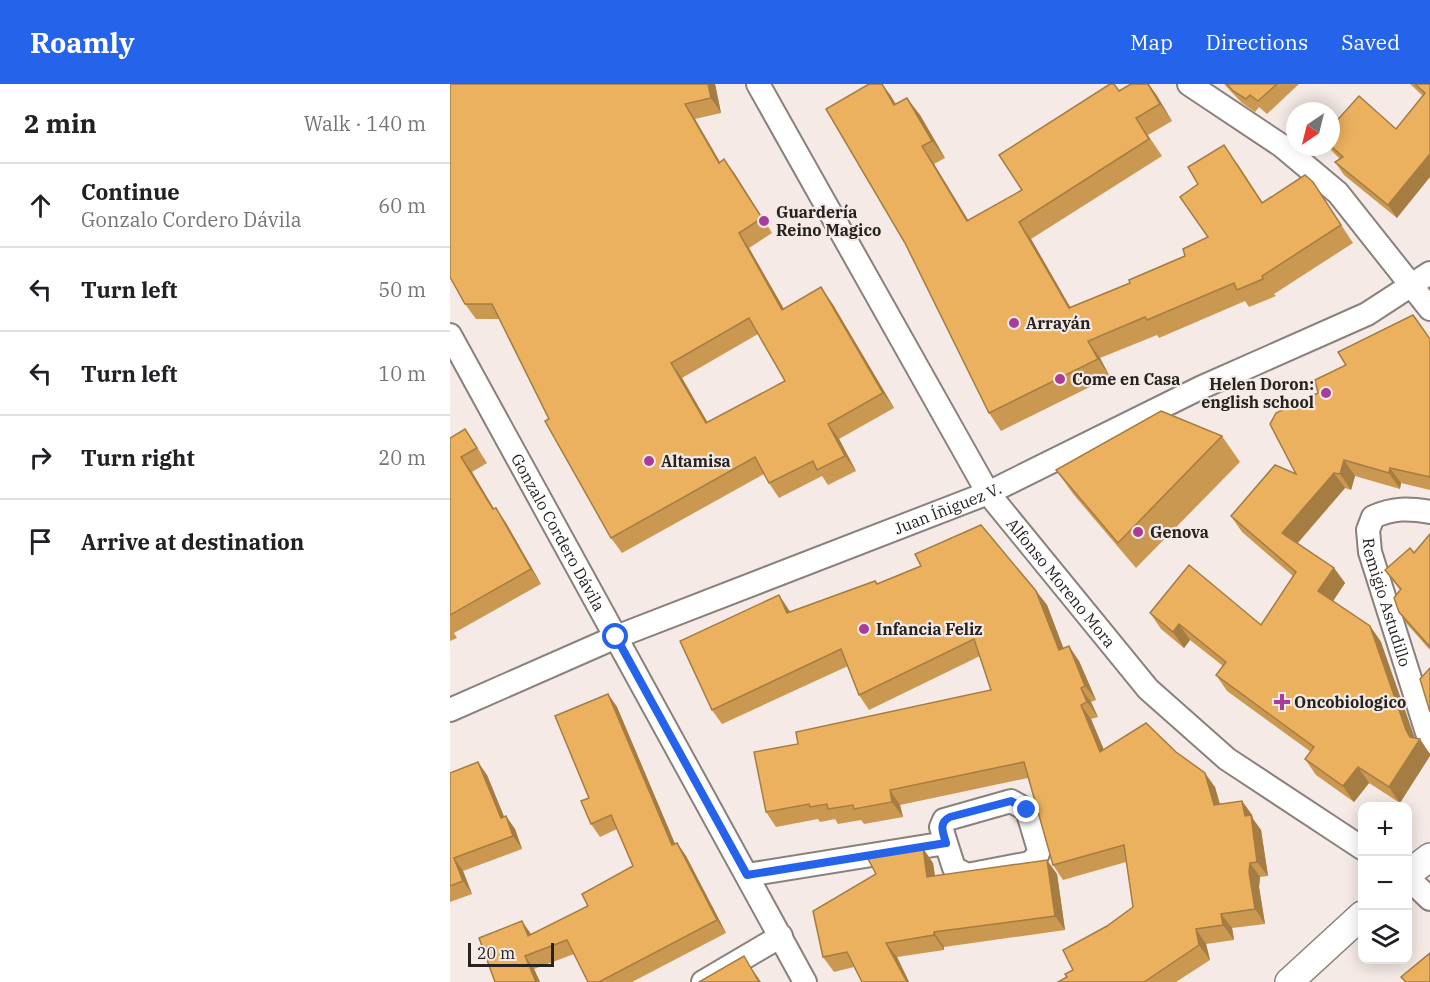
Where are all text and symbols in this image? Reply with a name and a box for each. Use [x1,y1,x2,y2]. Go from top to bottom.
text: Roamly [30,24,135,61]
text: Map [1130,28,1173,56]
text: Directions [1206,28,1308,56]
text: Saved [1341,28,1400,56]
north arrow [1286,102,1340,156]
text: 2 min [24,106,97,140]
text: Walk · 140 m [304,110,426,137]
text: Continue [81,177,180,206]
icon: ahead [24,189,57,222]
text: 60 m [378,192,426,219]
place label: Guardería Reino Magico [776,202,881,240]
text: Gonzalo Cordero Dávila [81,206,302,233]
marker: Guardería Reino Magico [757,214,771,228]
icon: left [24,273,57,306]
text: Turn left [81,275,177,304]
text: 50 m [378,276,426,303]
place label: Arrayán [1026,313,1091,333]
marker: Arrayán [1007,316,1021,330]
icon: left [24,357,57,390]
text: Turn left [81,359,177,388]
text: 10 m [378,360,426,387]
place label: Come en Casa [1072,369,1180,389]
marker: Come en Casa [1053,372,1067,386]
place label: Helen Doron: english school [1201,374,1314,412]
marker: Helen Doron: english school [1319,386,1333,400]
icon: right [24,441,57,474]
text: Turn right [81,443,195,472]
text: 20 m [378,444,426,471]
street label: Gonzalo Cordero Dávila [507,450,610,615]
place label: Altamisa [661,451,731,471]
marker: Altamisa [642,454,656,468]
street label: Juan Íñiguez V. [891,478,1005,538]
street label: Alfonso Moreno Mora [1002,514,1120,652]
place label: Genova [1150,522,1209,542]
icon: arrive [24,525,57,558]
marker: Genova [1131,525,1145,539]
text: Arrive at destination [81,527,304,556]
street label: Remigio Astudillo [1359,537,1416,669]
place label: Infancia Feliz [876,619,983,639]
marker: Infancia Feliz [857,622,871,636]
route start [602,623,628,649]
place label: Oncobiologico [1294,692,1406,712]
marker: Oncobiologico [1275,695,1289,709]
route end [1013,796,1039,822]
map controls [1358,802,1412,964]
button: + [1358,802,1412,856]
button: − [1358,856,1412,910]
button: layers [1358,910,1412,964]
scale bar [468,940,554,968]
text: 20 m [477,943,515,963]

